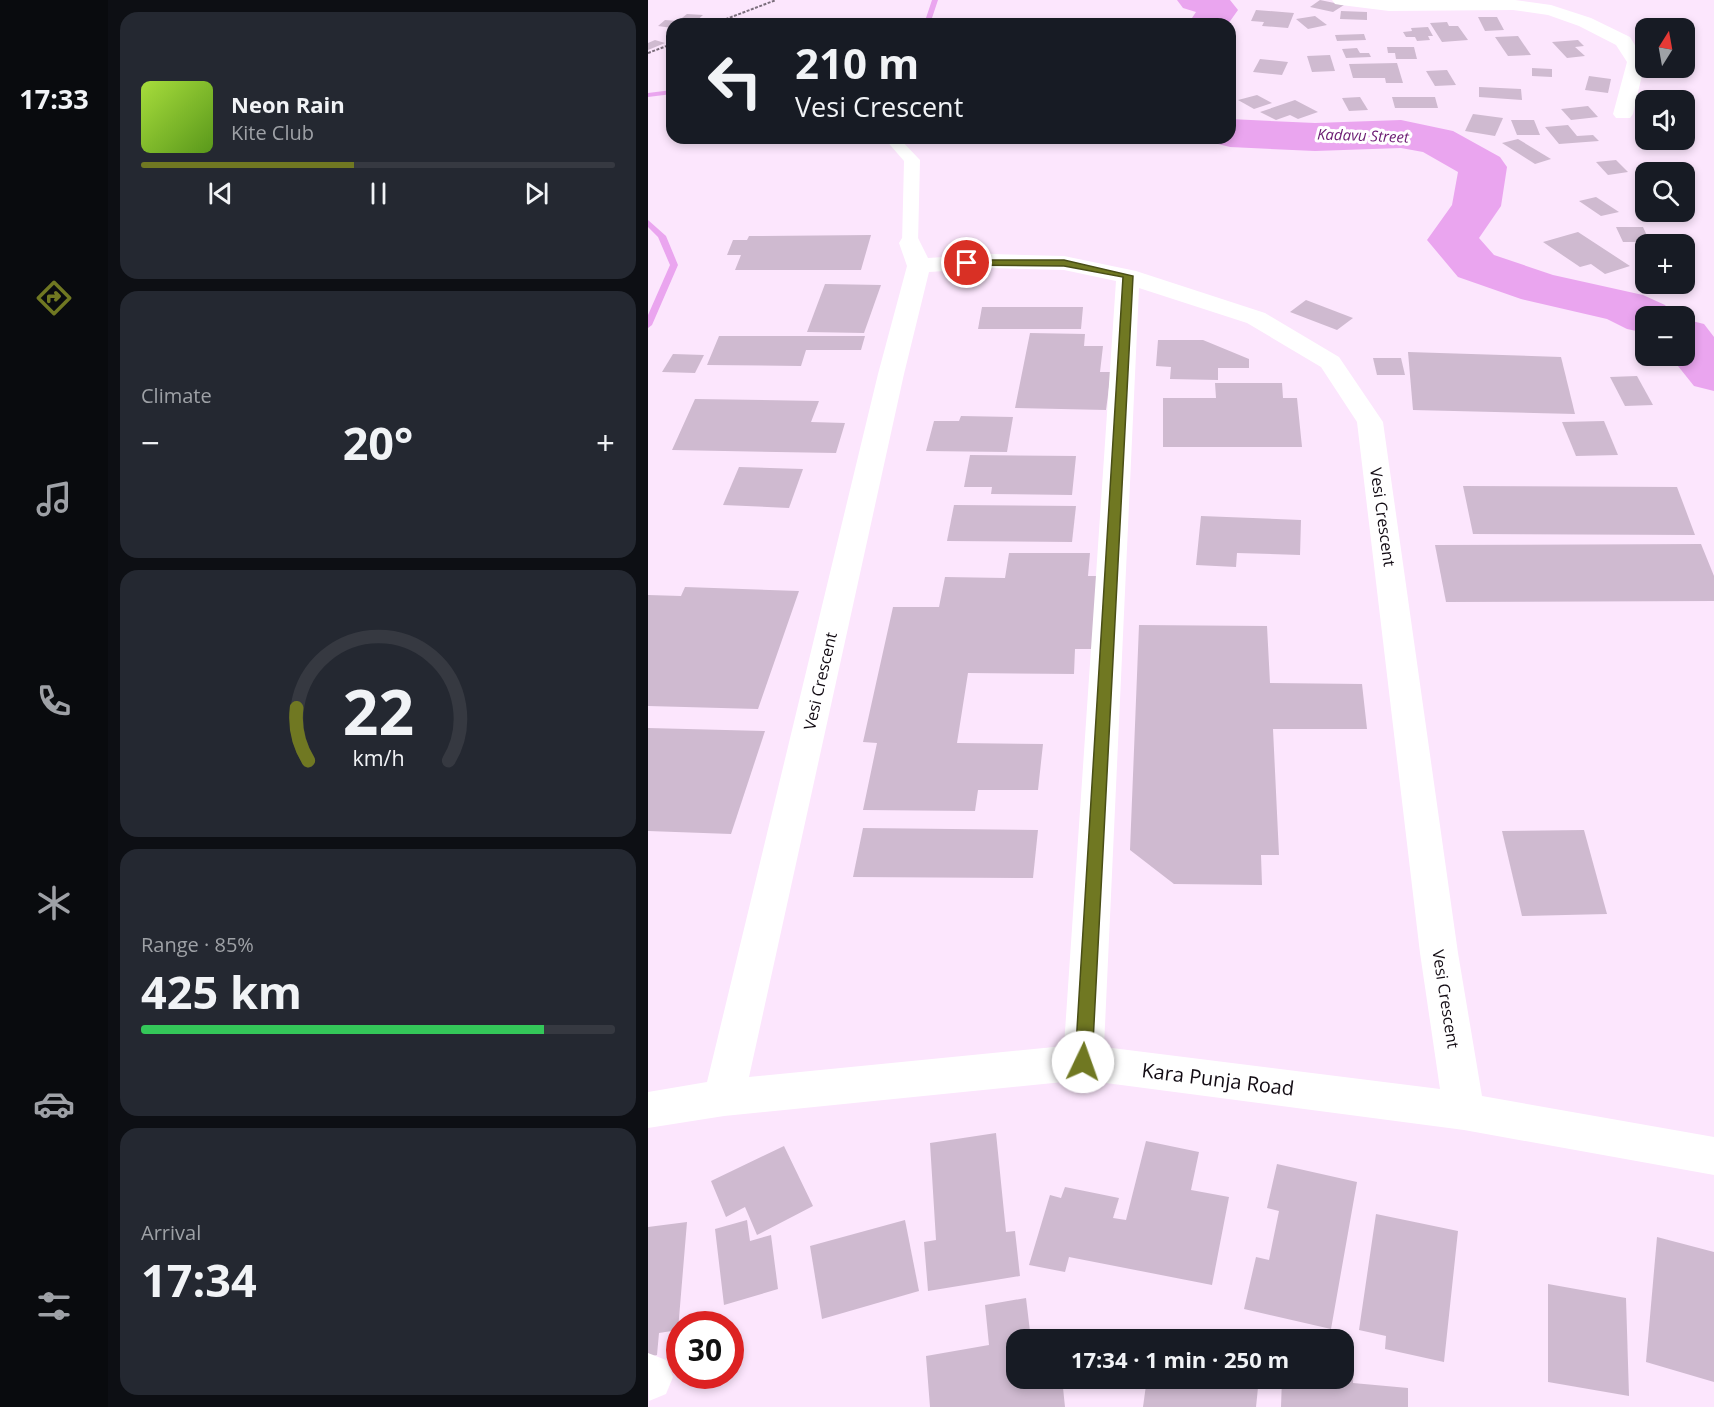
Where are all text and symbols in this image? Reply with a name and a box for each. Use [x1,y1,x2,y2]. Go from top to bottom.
north arrow [1635,18,1695,78]
map controls [1635,18,1695,366]
text: 210 m [795,34,919,91]
icon: left [696,42,774,120]
text: 17:33 [19,80,89,117]
text: Vesi Crescent [795,88,963,125]
text: Neon Rain [231,89,345,119]
button: sound [1635,90,1695,150]
text: Kite Club [231,119,314,146]
water label: Kadavu Street [1317,123,1410,147]
button: search [1635,162,1695,222]
icon: previous [204,177,237,210]
icon: pause [362,177,395,210]
icon: next [520,177,553,210]
button: + [1635,234,1695,294]
pin [941,237,992,288]
icon: arrive [950,246,983,279]
icon: directions [33,277,75,319]
button: − [1635,306,1695,366]
text: Climate [141,382,212,409]
text: 20° [343,412,413,473]
text: − [141,420,160,465]
text: + [596,420,615,465]
street label: Vesi Crescent [1365,466,1401,568]
icon: music [33,478,75,520]
street label: Vesi Crescent [798,630,842,732]
text: 22 [342,668,414,753]
icon: phone [33,680,75,722]
text: km/h [352,743,404,772]
icon: climate [33,882,75,924]
text: Range · 85% [141,931,254,958]
street label: Vesi Crescent [1427,948,1465,1050]
text: 425 km [141,961,302,1022]
position arrow [1051,1030,1115,1094]
street label: Kara Punja Road [1140,1056,1296,1102]
icon: car [33,1083,75,1125]
text: Arrival [141,1219,201,1246]
text: 17:34 [141,1249,257,1310]
icon: filters [33,1285,75,1327]
speed limit sign: 30 [666,1311,744,1389]
text: 17:34 · 1 min · 250 m [1071,1344,1289,1374]

